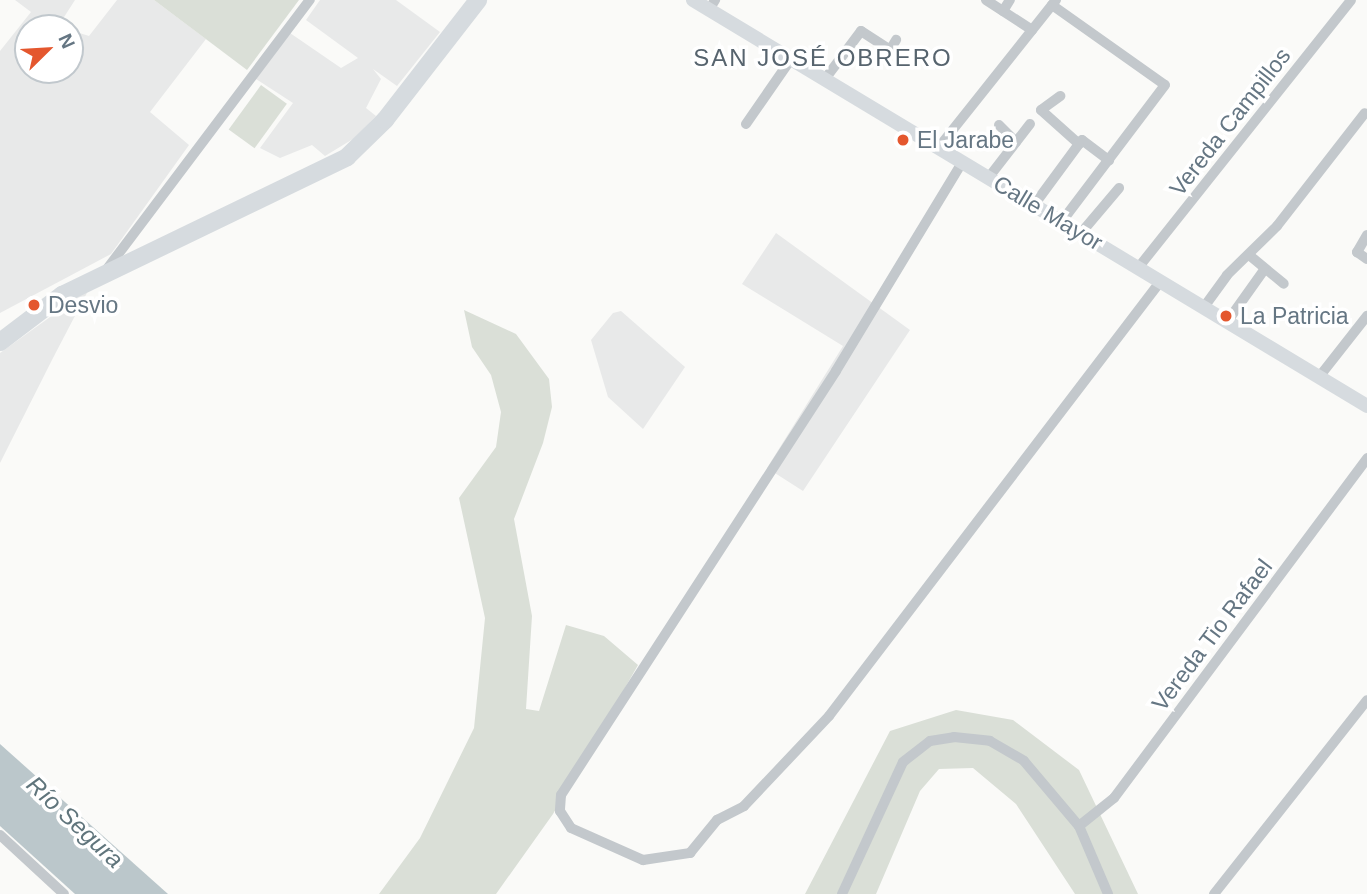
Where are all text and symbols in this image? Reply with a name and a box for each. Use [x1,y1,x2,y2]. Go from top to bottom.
north arrow [14,14,84,84]
text: N [54,31,79,52]
street label: Vereda Campillos [1164,42,1296,202]
district label: SAN JOSÉ OBRERO [695,44,951,72]
place label: El Jarabe [917,126,1014,154]
marker: El Jarabe [895,132,911,148]
street label: Calle Mayor [988,170,1108,256]
place label: Desvio [48,291,118,319]
marker: Desvio [26,297,42,313]
place label: La Patricia [1240,302,1349,330]
marker: La Patricia [1218,308,1234,324]
street label: Vereda Tio Rafael [1146,554,1278,716]
water label: Río Segura [21,770,129,874]

